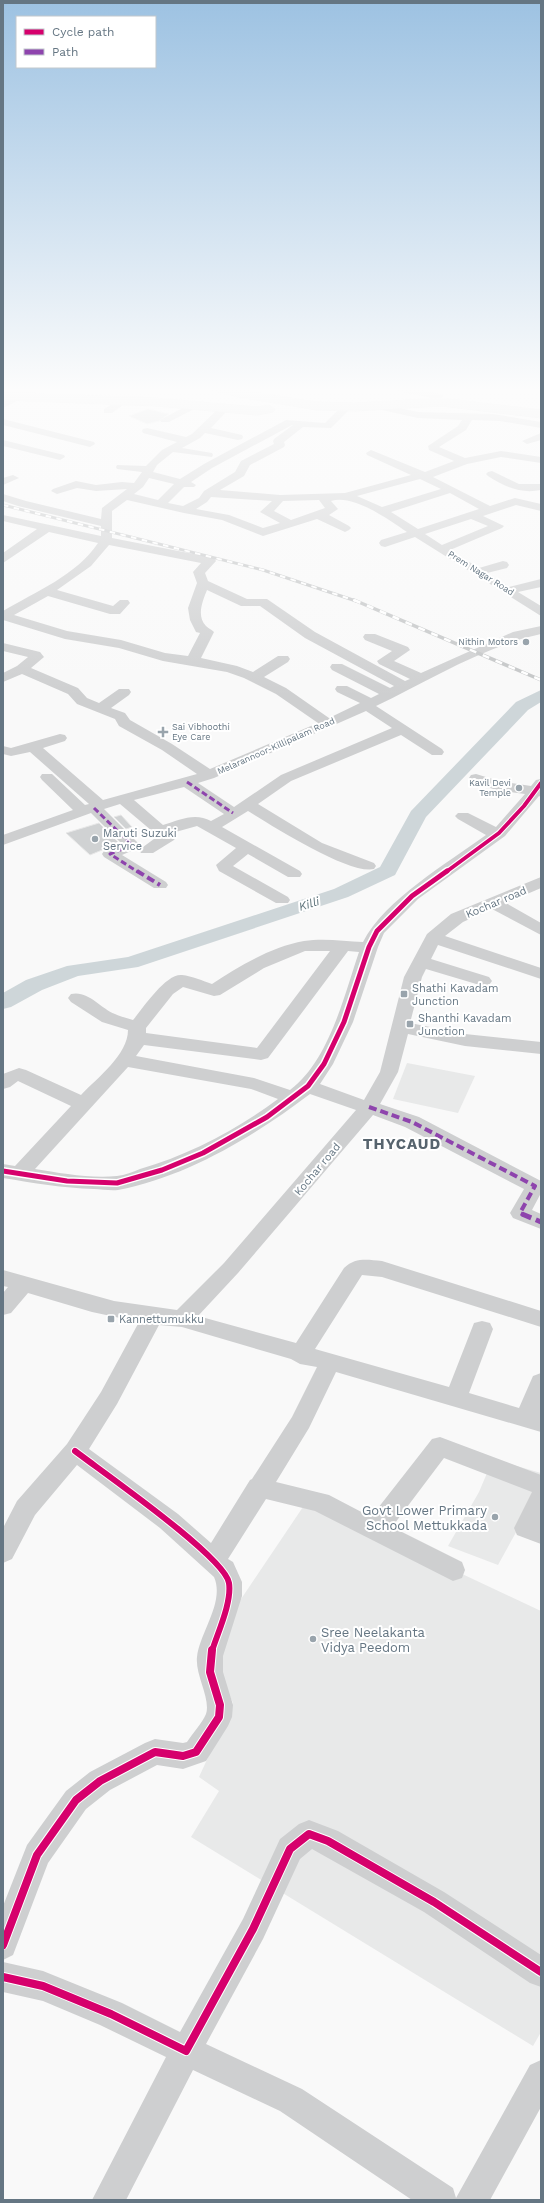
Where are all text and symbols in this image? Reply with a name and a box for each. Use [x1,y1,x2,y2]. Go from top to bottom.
legend [16,16,156,68]
text: Cycle path [52,25,114,39]
text: Path [52,45,78,59]
street label: Prem Nagar Road [446,549,516,597]
place label: Nithin Motors [458,637,518,647]
marker: Nithin Motors [521,637,531,647]
street label: Melarannoor-Killipalam Road [216,716,336,776]
place label: Sai Vibhoothi Eye Care [172,722,230,742]
marker: Sai Vibhoothi Eye Care [157,726,169,738]
place label: Kavil Devi Temple [469,778,511,798]
marker: Kavil Devi Temple [514,783,524,793]
place label: Maruti Suzuki Service [103,827,177,853]
marker: Maruti Suzuki Service [90,834,100,844]
street label: Kochar road [464,884,528,921]
water label: Killi [297,894,322,914]
place label: Shathi Kavadam Junction [412,982,498,1008]
marker: Shathi Kavadam Junction [399,989,409,999]
place label: Shanthi Kavadam Junction [418,1012,511,1038]
marker: Shanthi Kavadam Junction [405,1019,415,1029]
district label: THYCAUD [363,1135,441,1153]
street label: Kochar road [292,1140,343,1198]
place label: Kannettumukku [119,1313,204,1326]
marker: Kannettumukku [106,1314,116,1324]
place label: Govt Lower Primary School Mettukkada [362,1503,488,1533]
marker: Govt Lower Primary School Mettukkada [490,1512,500,1522]
place label: Sree Neelakanta Vidya Peedom [321,1625,426,1655]
marker: Sree Neelakanta Vidya Peedom [308,1634,318,1644]

